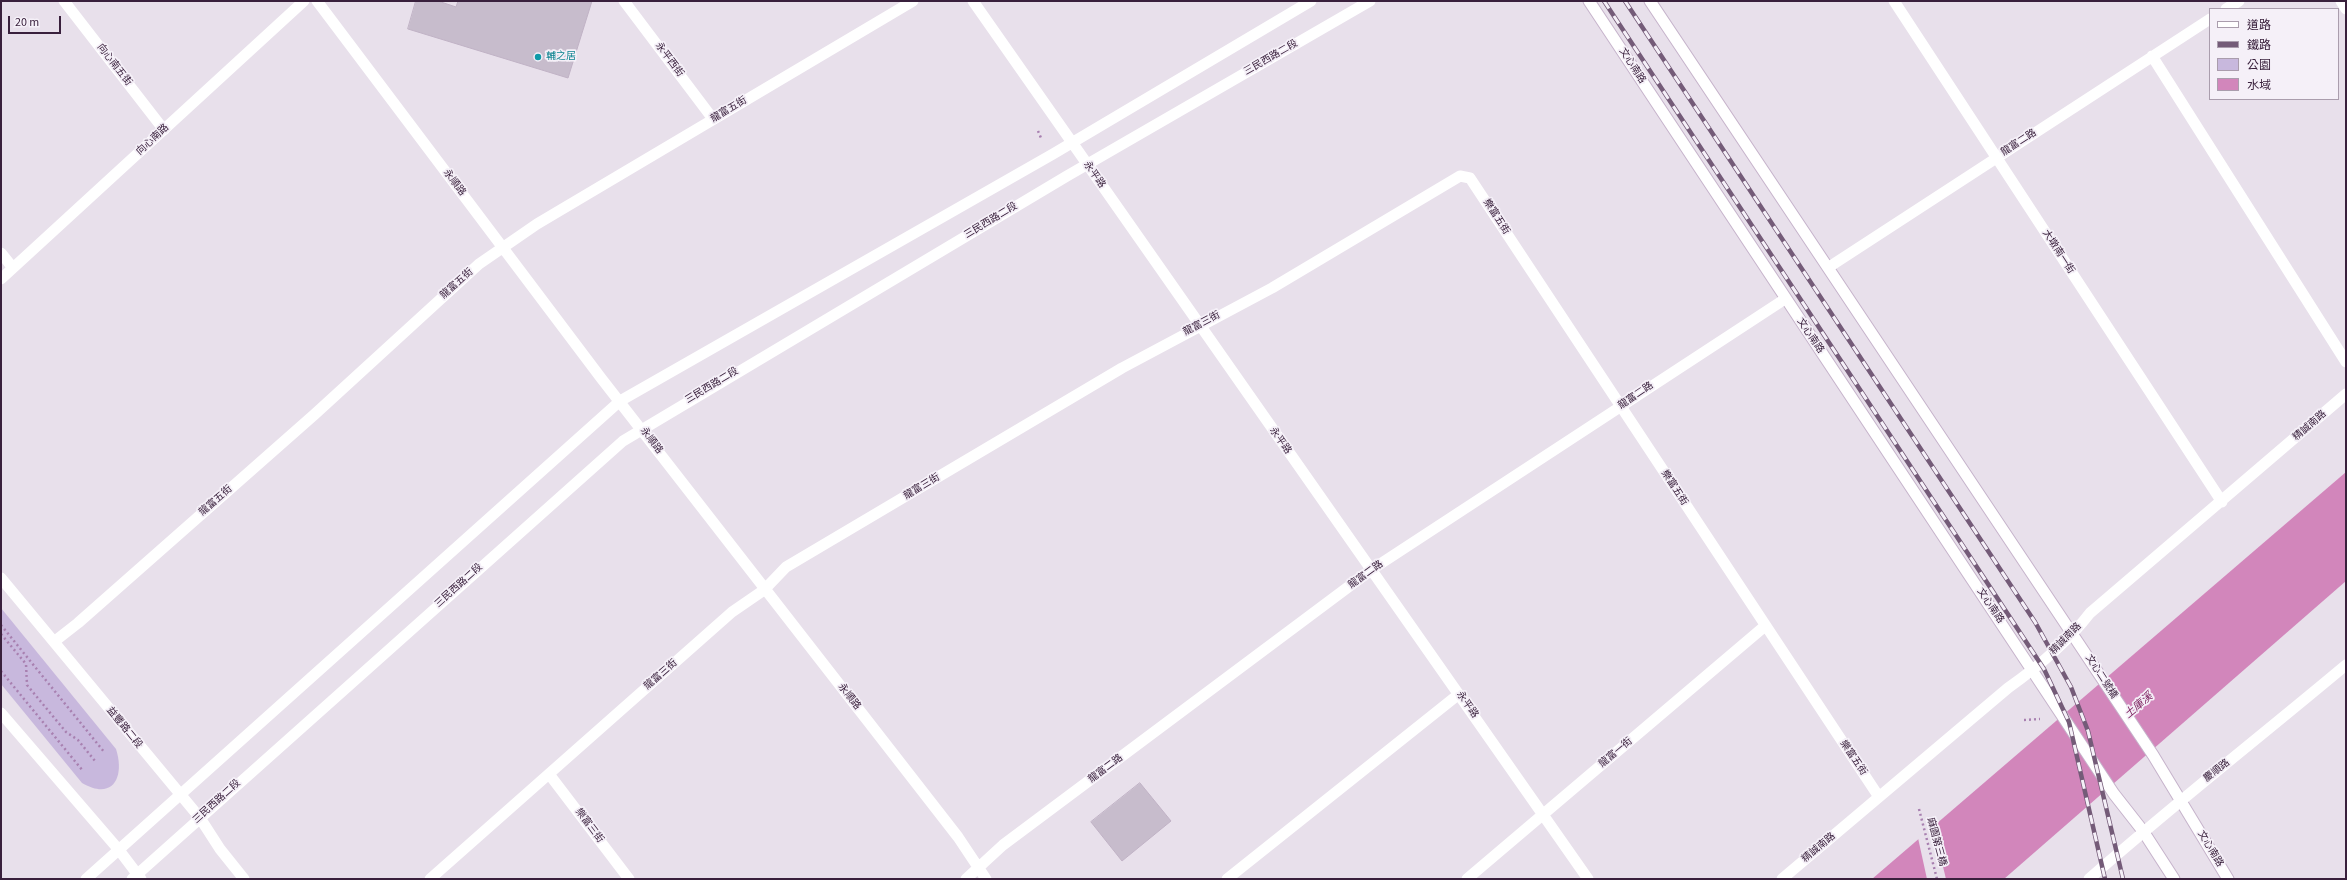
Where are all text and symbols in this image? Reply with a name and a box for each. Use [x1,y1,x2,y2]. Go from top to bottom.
scale bar [10,8,63,34]
legend [2209,8,2339,100]
text: 20 m [15,14,39,31]
text: 道路 [2247,17,2271,34]
text: 鐵路 [2247,37,2271,54]
street label: 三民西路二段 [1242,38,1300,78]
street label: 永平西街 [652,40,686,80]
street label: 向心南五街 [94,42,134,88]
street label: 文心南路 [1616,46,1648,86]
place label: 輔之居 [546,51,576,63]
marker: 輔之居 [533,52,543,62]
text: 公園 [2247,57,2271,74]
text: 水域 [2247,77,2271,94]
street label: 龍富五街 [709,95,749,125]
street label: 向心南路 [134,122,172,158]
street label: 龍富二路 [1999,127,2039,159]
street label: 永平路 [1080,159,1108,191]
street label: 永順路 [440,167,468,199]
street label: 樂富五街 [1480,197,1512,237]
street label: 三民西路二段 [962,200,1020,242]
street label: 大墩南一街 [2039,228,2077,276]
street label: 龍富五街 [438,266,476,302]
street label: 龍富三街 [1182,309,1222,339]
street label: 文心南路 [1794,316,1826,356]
street label: 三民西路二段 [683,365,741,407]
street label: 龍富二路 [1616,380,1656,412]
street label: 精誠南路 [2291,408,2329,444]
street label: 永順路 [637,425,665,457]
street label: 永平路 [1266,425,1294,457]
street label: 樂富五街 [1658,468,1690,508]
street label: 龍富三街 [902,472,942,502]
street label: 龍富五街 [197,483,235,519]
street label: 龍富二路 [1346,558,1386,592]
street label: 三民西路二段 [433,561,485,611]
street label: 文心南路 [1974,586,2006,626]
street label: 精誠南路 [2048,621,2084,657]
street label: 文心二號橋 [2082,653,2120,701]
street label: 龍富三街 [642,657,680,693]
street label: 永順路 [835,681,863,713]
street label: 永平路 [1453,689,1481,721]
water label: 土庫溪 [2122,690,2156,722]
street label: 益豐路二段 [104,705,144,751]
street label: 龍富一街 [1597,736,1635,770]
street label: 樂富五街 [1837,738,1869,778]
street label: 龍富二路 [1086,752,1126,786]
street label: 慶順路 [2201,757,2233,785]
street label: 三民西路二段 [191,777,243,827]
street label: 樂富三街 [572,806,606,846]
street label: 麻園第三橋 [1924,816,1948,868]
street label: 文心南路 [2195,829,2225,869]
street label: 精誠南路 [1800,831,1838,865]

